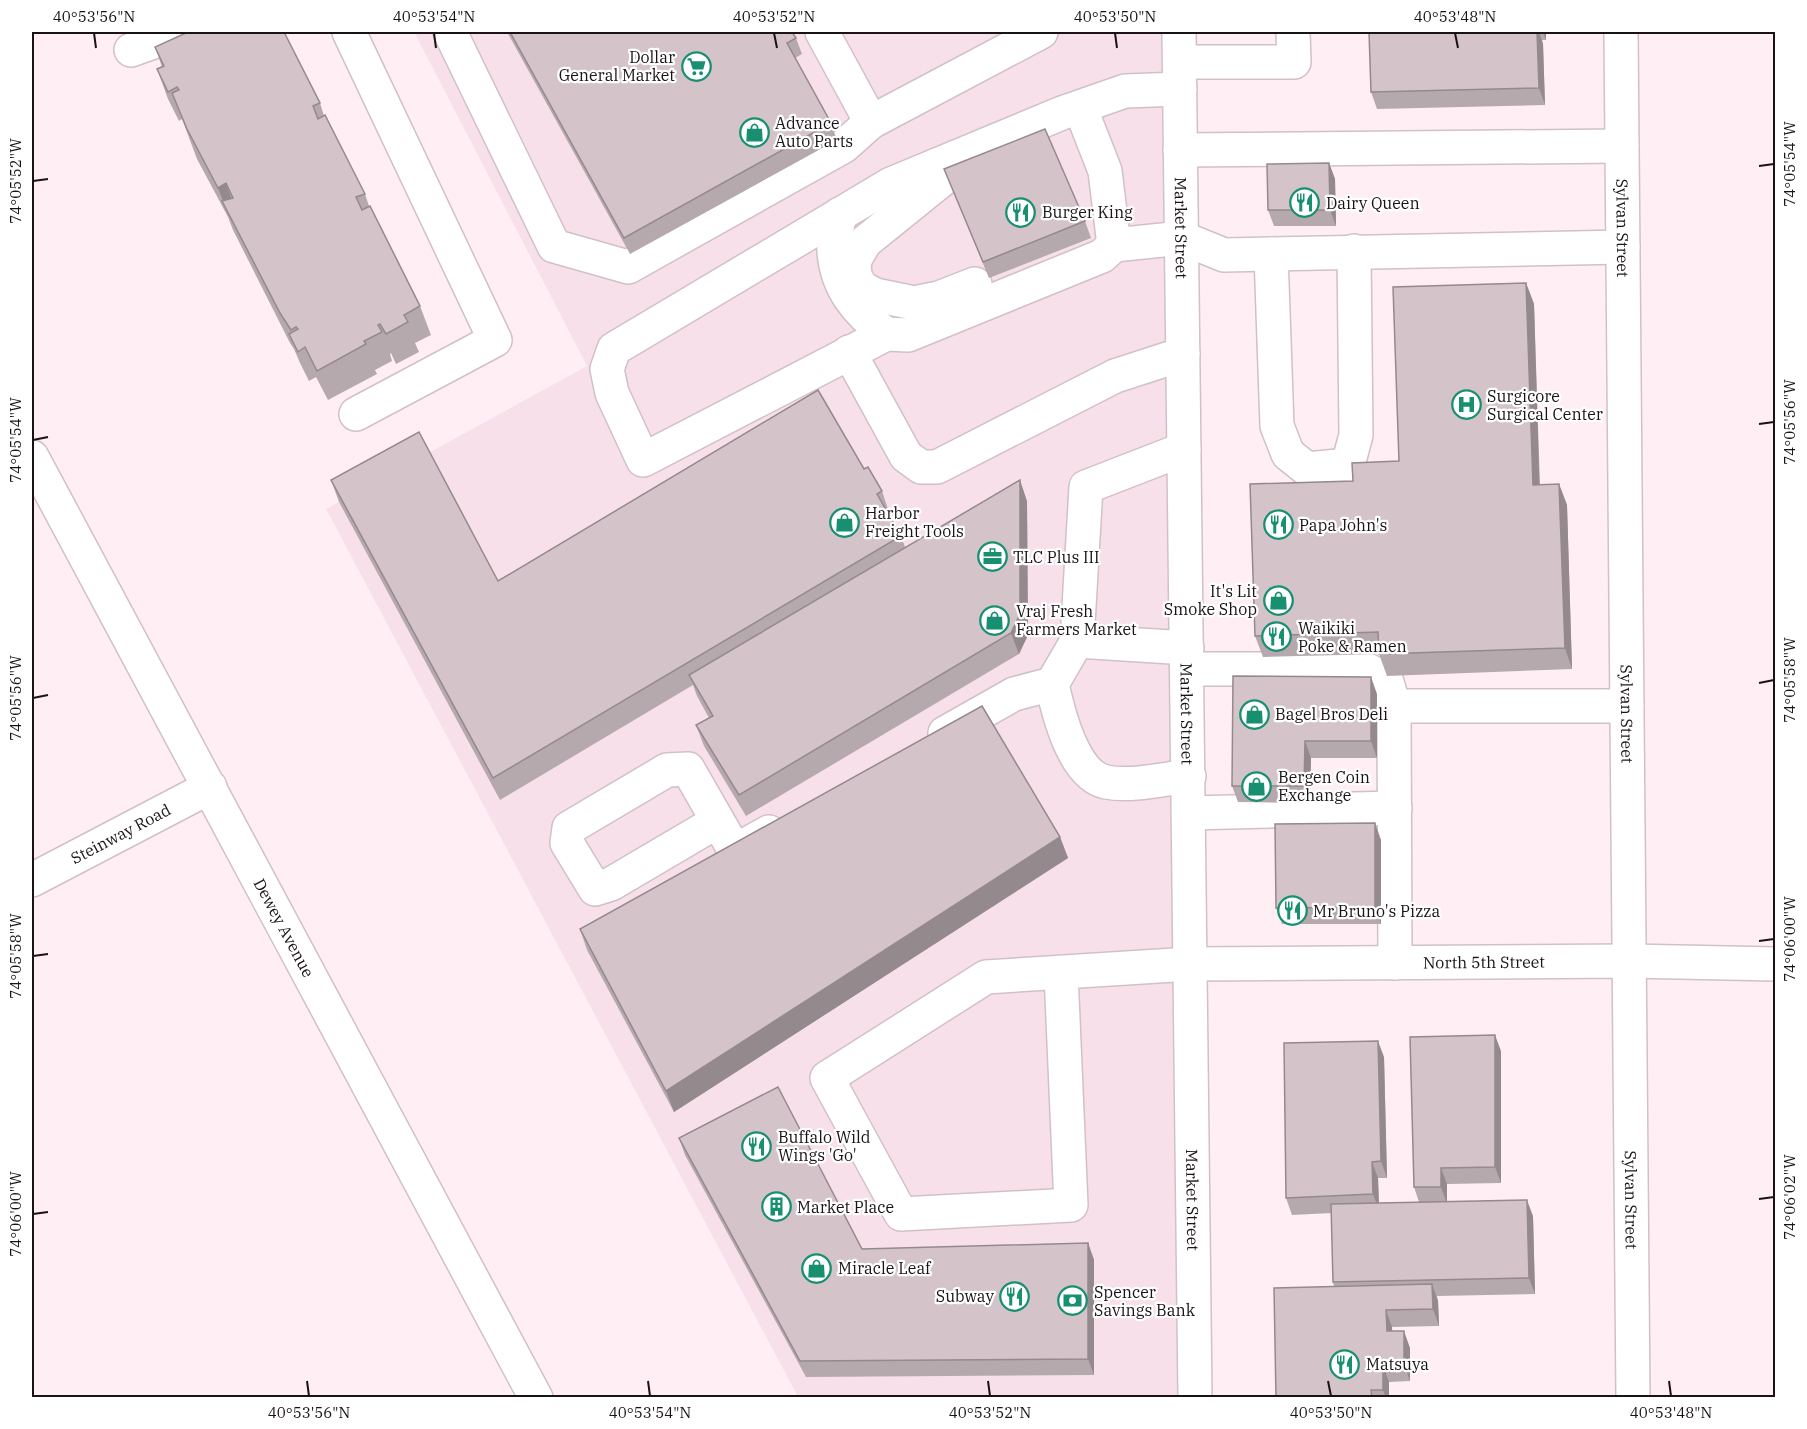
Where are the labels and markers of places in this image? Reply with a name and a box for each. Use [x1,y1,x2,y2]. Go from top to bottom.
place label: Dollar General Market [559,47,675,85]
supermarket icon: Dollar General Market [680,50,712,82]
place label: Advance Auto Parts [775,113,853,151]
shop icon: Advance Auto Parts [738,116,770,148]
restaurant icon: Dairy Queen [1289,187,1321,219]
place label: Dairy Queen [1326,193,1420,213]
restaurant icon: Burger King [1005,196,1037,228]
place label: Burger King [1042,202,1133,222]
place label: Surgicore Surgical Center [1487,386,1603,424]
hospital icon: Surgicore Surgical Center [1450,389,1482,421]
place label: Harbor Freight Tools [865,503,964,541]
shop icon: Harbor Freight Tools [828,506,860,538]
restaurant icon: Papa John's [1262,509,1294,541]
place label: Papa John's [1299,515,1387,535]
office icon: TLC Plus III [976,541,1008,573]
place label: TLC Plus III [1013,547,1100,567]
place label: It's Lit Smoke Shop [1164,581,1257,619]
shop icon: It's Lit Smoke Shop [1262,584,1294,616]
place label: Vraj Fresh Farmers Market [1016,601,1137,639]
shop icon: Vraj Fresh Farmers Market [979,604,1011,636]
place label: Waikiki Poke & Ramen [1298,618,1407,656]
restaurant icon: Waikiki Poke & Ramen [1261,621,1293,653]
shop icon: Bagel Bros Deli [1238,698,1270,730]
place label: Bagel Bros Deli [1275,704,1388,724]
place label: Bergen Coin Exchange [1278,767,1370,805]
shop icon: Bergen Coin Exchange [1241,770,1273,802]
restaurant icon: Mr Bruno's Pizza [1276,895,1308,927]
place label: Mr Bruno's Pizza [1313,901,1440,921]
place label: Buffalo Wild Wings 'Go' [778,1127,871,1165]
restaurant icon: Buffalo Wild Wings 'Go' [741,1130,773,1162]
building icon: Market Place [760,1191,792,1223]
place label: Market Place [797,1197,894,1217]
shop icon: Miracle Leaf [801,1252,833,1284]
place label: Miracle Leaf [838,1258,932,1278]
restaurant icon: Subway [999,1280,1031,1312]
place label: Spencer Savings Bank [1094,1282,1196,1320]
bank icon: Spencer Savings Bank [1057,1285,1089,1317]
place label: Subway [936,1286,994,1306]
restaurant icon: Matsuya [1329,1348,1361,1380]
place label: Matsuya [1366,1354,1429,1374]

